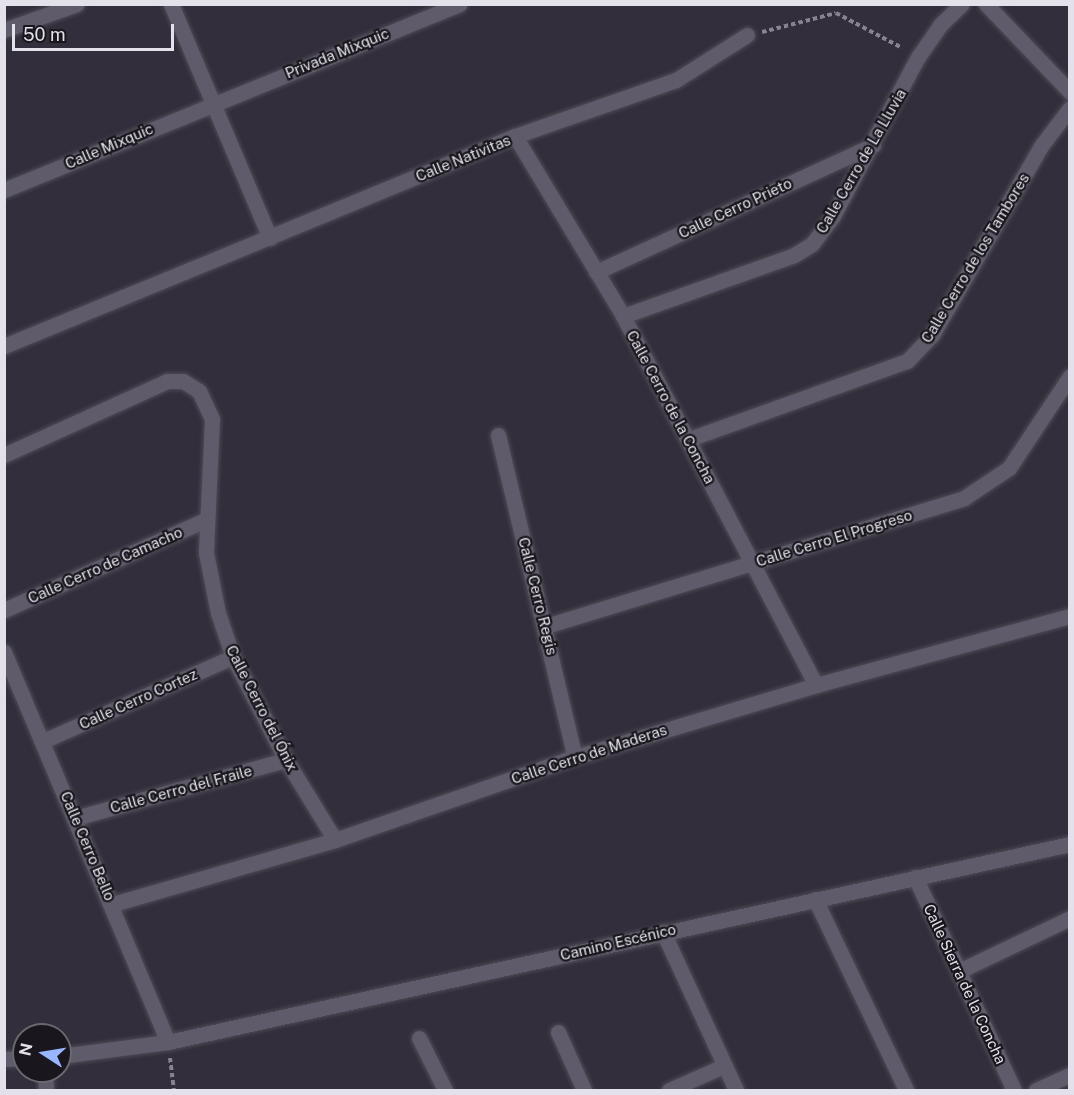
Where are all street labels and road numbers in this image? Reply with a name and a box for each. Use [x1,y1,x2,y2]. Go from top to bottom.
street label: Privada Mixquic [282,24,392,82]
street label: Calle Cerro de La Lluvia [812,85,910,237]
street label: Calle Mixquic [62,119,156,173]
street label: Calle Nativitas [413,131,513,185]
street label: Calle Cerro de los Tambores [917,170,1033,346]
street label: Calle Cerro Prieto [675,174,795,242]
street label: Calle Cerro de la Concha [623,327,719,487]
street label: Calle Cerro El Progreso [754,506,914,570]
street label: Calle Cerro de Camacho [25,523,185,607]
street label: Calle Cerro Regis [515,535,561,657]
street label: Calle Cerro del Ónix [222,642,302,774]
street label: Calle Cerro Cortez [76,665,200,733]
street label: Calle Cerro de Maderas [509,720,669,788]
street label: Calle Cerro del Fraile [108,761,254,817]
street label: Calle Cerro Bello [57,789,119,903]
street label: Calle Sierra de la Concha [920,901,1010,1067]
street label: Camino Escénico [558,920,678,964]

